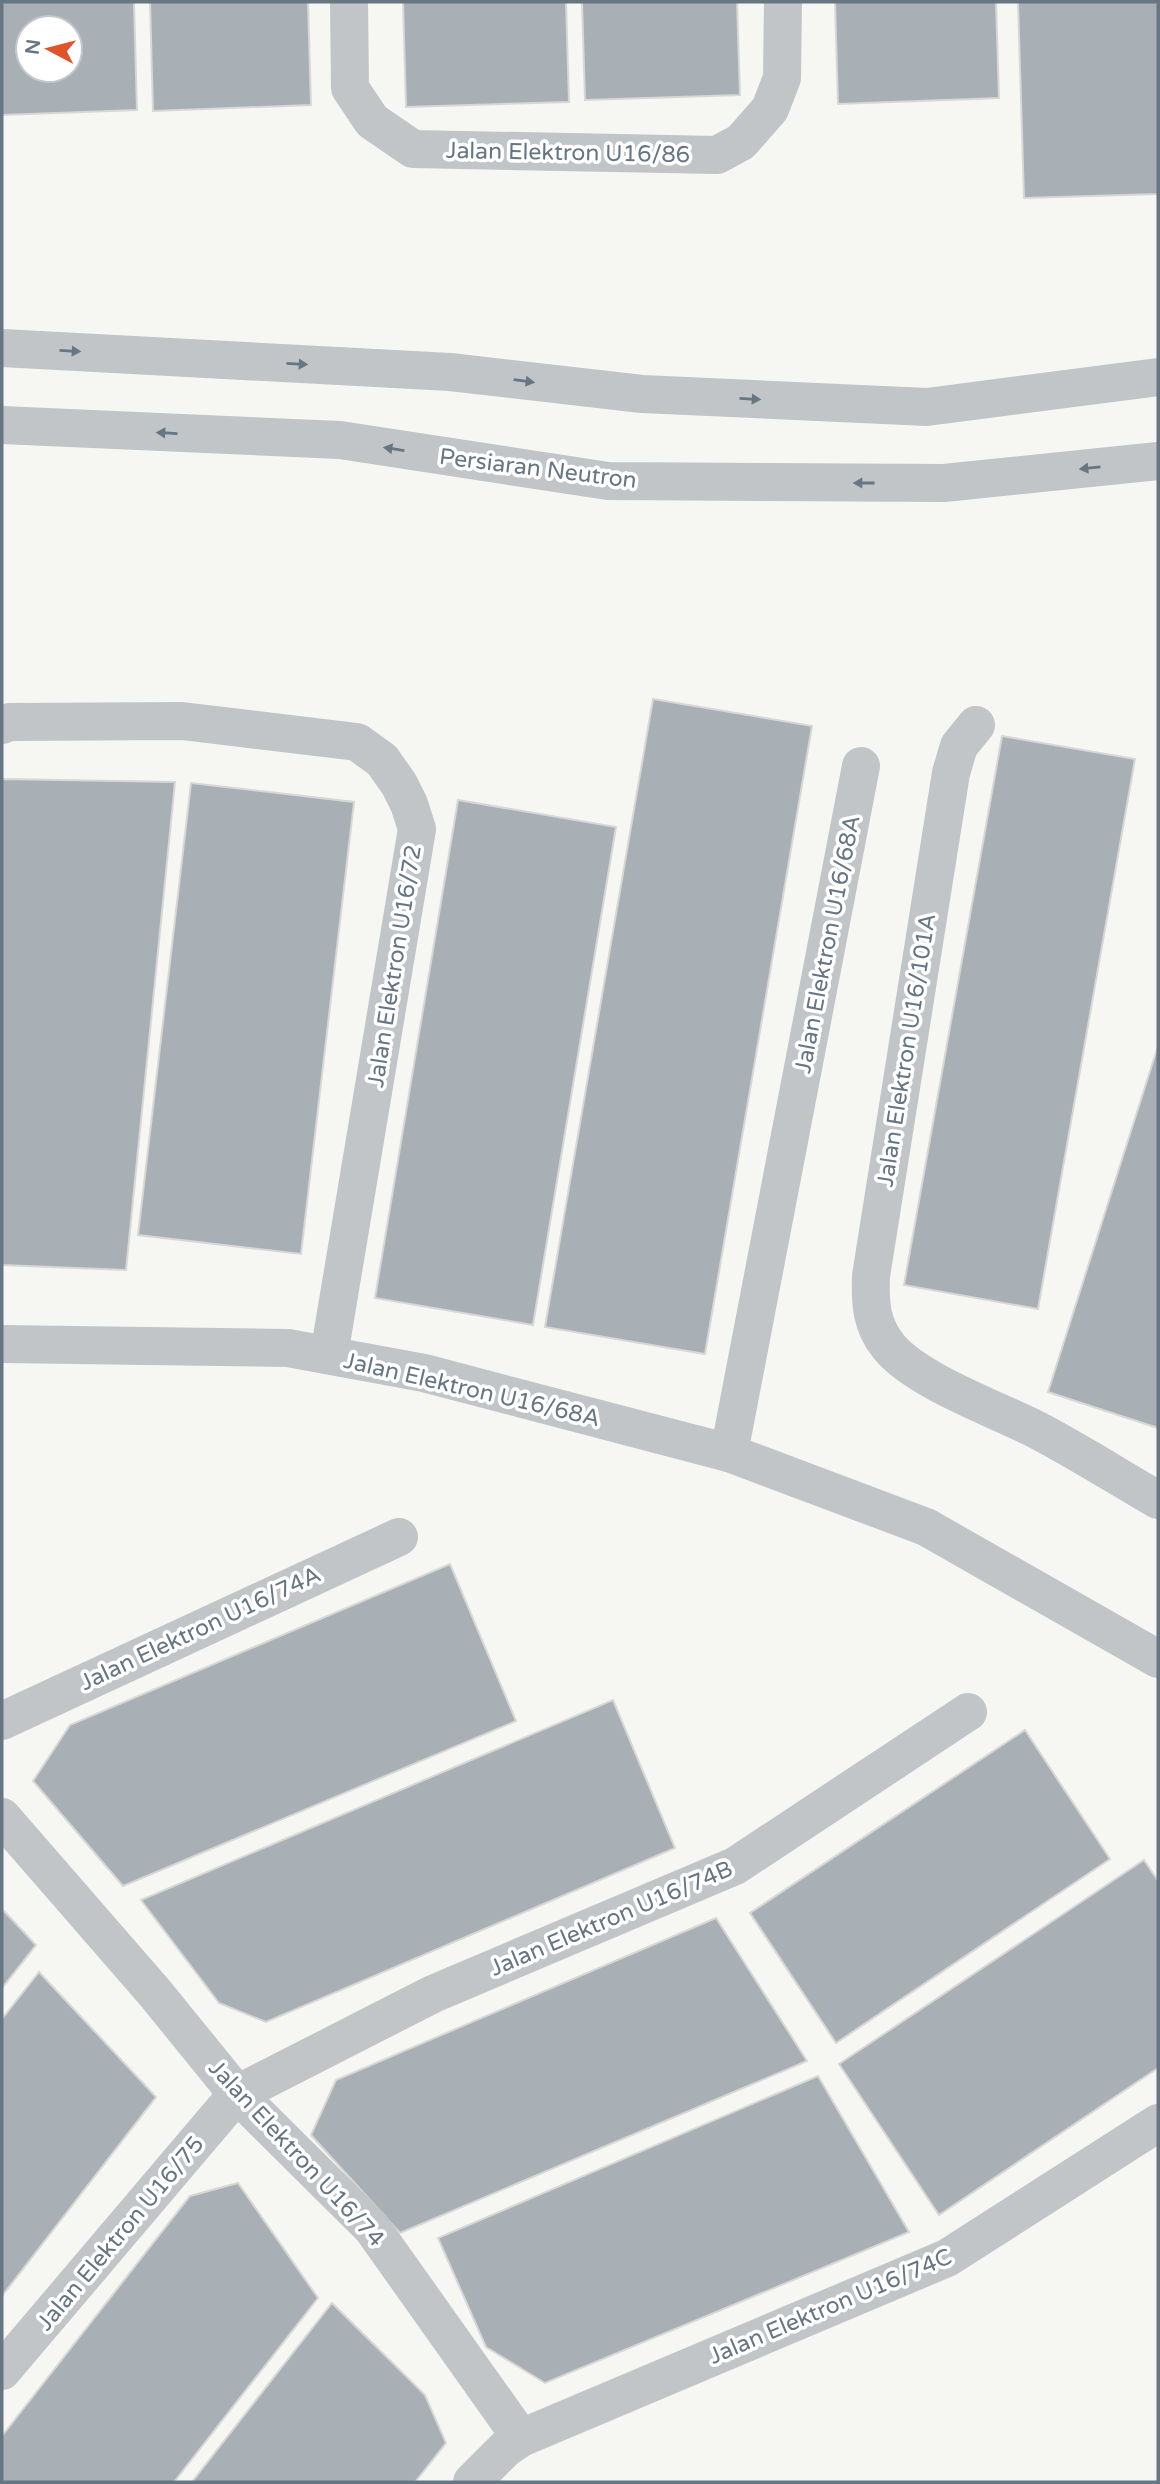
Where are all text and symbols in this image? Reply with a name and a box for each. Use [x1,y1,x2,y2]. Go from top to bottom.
north arrow [14,14,84,84]
text: N [21,38,45,56]
street label: Jalan Elektron U16/86 [446,137,690,169]
one-way arrow [59,346,81,357]
one-way arrow [286,358,308,369]
one-way arrow [513,375,535,386]
one-way arrow [740,394,762,405]
one-way arrow [156,427,178,438]
one-way arrow [383,443,405,454]
street label: Persiaran Neutron [438,443,638,495]
one-way arrow [1079,463,1101,474]
one-way arrow [852,477,874,489]
street label: Jalan Elektron U16/68A [789,813,867,1075]
street label: Jalan Elektron U16/72 [362,843,428,1089]
street label: Jalan Elektron U16/101A [872,911,942,1189]
street label: Jalan Elektron U16/68A [341,1347,603,1433]
street label: Jalan Elektron U16/74A [76,1561,325,1697]
street label: Jalan Elektron U16/74B [486,1855,737,1983]
street label: Jalan Elektron U16/74 [202,2055,390,2253]
street label: Jalan Elektron U16/75 [31,2131,210,2337]
street label: Jalan Elektron U16/74C [705,2243,956,2371]

